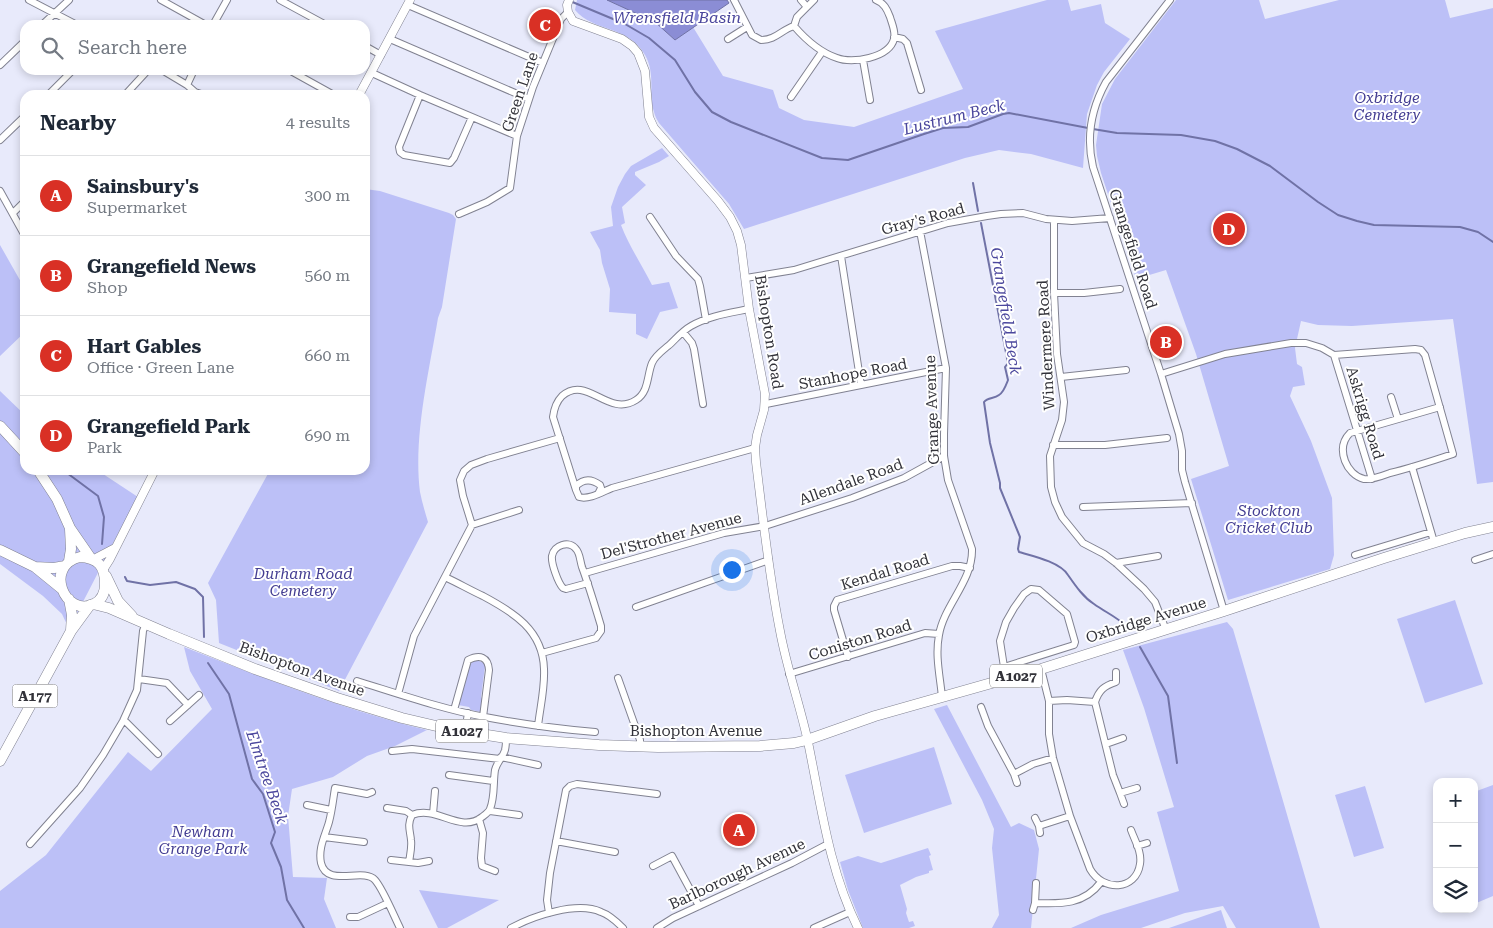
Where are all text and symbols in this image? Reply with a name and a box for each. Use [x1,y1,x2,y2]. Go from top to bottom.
pin: C [529,6,561,44]
water label: Wrensfield Basin [613,8,741,27]
search box [20,20,370,75]
icon: search [38,34,66,62]
text: Search here [78,36,187,59]
street label: Green Lane [498,50,542,134]
park label: Oxbridge Cemetery [1354,89,1420,124]
water label: Lustrum Beck [900,95,1007,139]
text: Nearby [40,111,116,135]
text: 4 results [286,113,350,132]
text: Sainsbury's [87,175,199,198]
text: A [50,186,62,205]
text: 300 m [304,186,350,205]
street label: Grangefield Road [1105,187,1161,312]
text: Supermarket [87,198,187,217]
street label: Gray's Road [879,199,967,239]
pin: D [1213,210,1245,248]
water label: Grangefield Beck [987,246,1025,376]
text: Grangefield News [87,255,256,278]
text: B [50,266,62,285]
text: 560 m [304,266,350,285]
street label: Bishopton Road [751,273,787,391]
text: Shop [87,278,128,297]
street label: Windermere Road [1034,279,1058,411]
pin: B [1150,323,1182,361]
text: Hart Gables [87,335,201,358]
text: C [50,346,62,365]
text: 660 m [304,346,350,365]
street label: Stanhope Road [797,355,909,393]
street label: Grange Avenue [921,355,943,465]
text: Office · Green Lane [87,358,234,377]
street label: Askrigg Road [1342,364,1388,462]
text: Grangefield Park [87,415,250,438]
text: D [50,426,62,445]
text: 690 m [304,426,350,445]
text: Park [87,438,122,457]
street label: Allendale Road [797,455,906,509]
park label: Stockton Cricket Club [1225,502,1313,537]
street label: Del'Strother Avenue [599,509,743,563]
street label: Kendal Road [839,550,932,594]
your location [719,557,745,583]
park label: Durham Road Cemetery [252,565,353,600]
street label: Oxbridge Avenue [1084,593,1208,647]
street label: Coniston Road [806,616,914,664]
street label: Bishopton Avenue [237,638,367,700]
road number: A1027 [990,664,1042,688]
road number: A177 [12,684,58,708]
road number: A1027 [436,719,488,742]
street label: Bishopton Avenue [630,722,762,740]
water label: Elmtree Beck [242,727,292,826]
map controls [1433,778,1478,913]
button: + [1433,778,1478,823]
pin: A [723,811,755,849]
park label: Newham Grange Park [159,823,248,858]
button: − [1433,823,1478,868]
street label: Barlborough Avenue [666,835,808,913]
button: layers [1433,868,1478,913]

